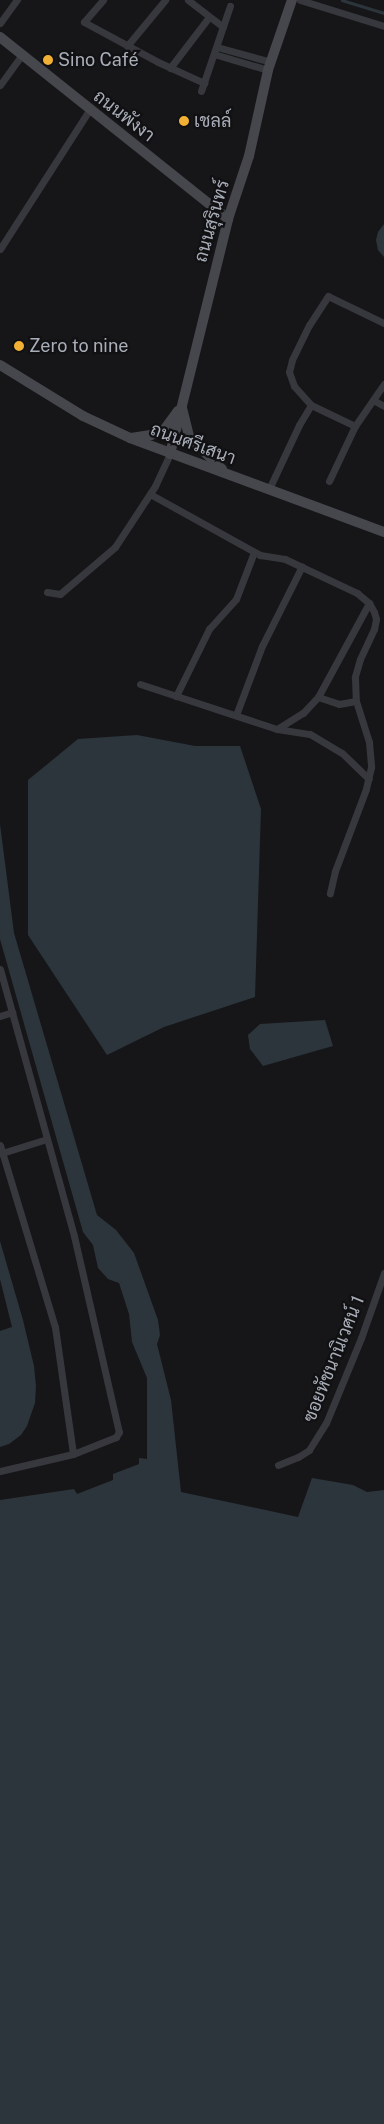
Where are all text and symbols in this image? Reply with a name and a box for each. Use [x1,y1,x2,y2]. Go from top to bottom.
place label: Sino Café [58,49,139,71]
marker: Sino Café [42,54,54,66]
street label: ถนนพังงา [89,86,159,146]
place label: เชลล์ [194,110,231,132]
marker: เชลล์ [178,115,190,127]
street label: ถนนสุรินทร์ [190,177,234,265]
place label: Zero to nine [29,335,129,357]
marker: Zero to nine [13,340,25,352]
street label: ถนนศรีเสนา [147,419,239,469]
street label: ซอยหัชนานิเวศน์ 1 [299,1292,369,1426]

